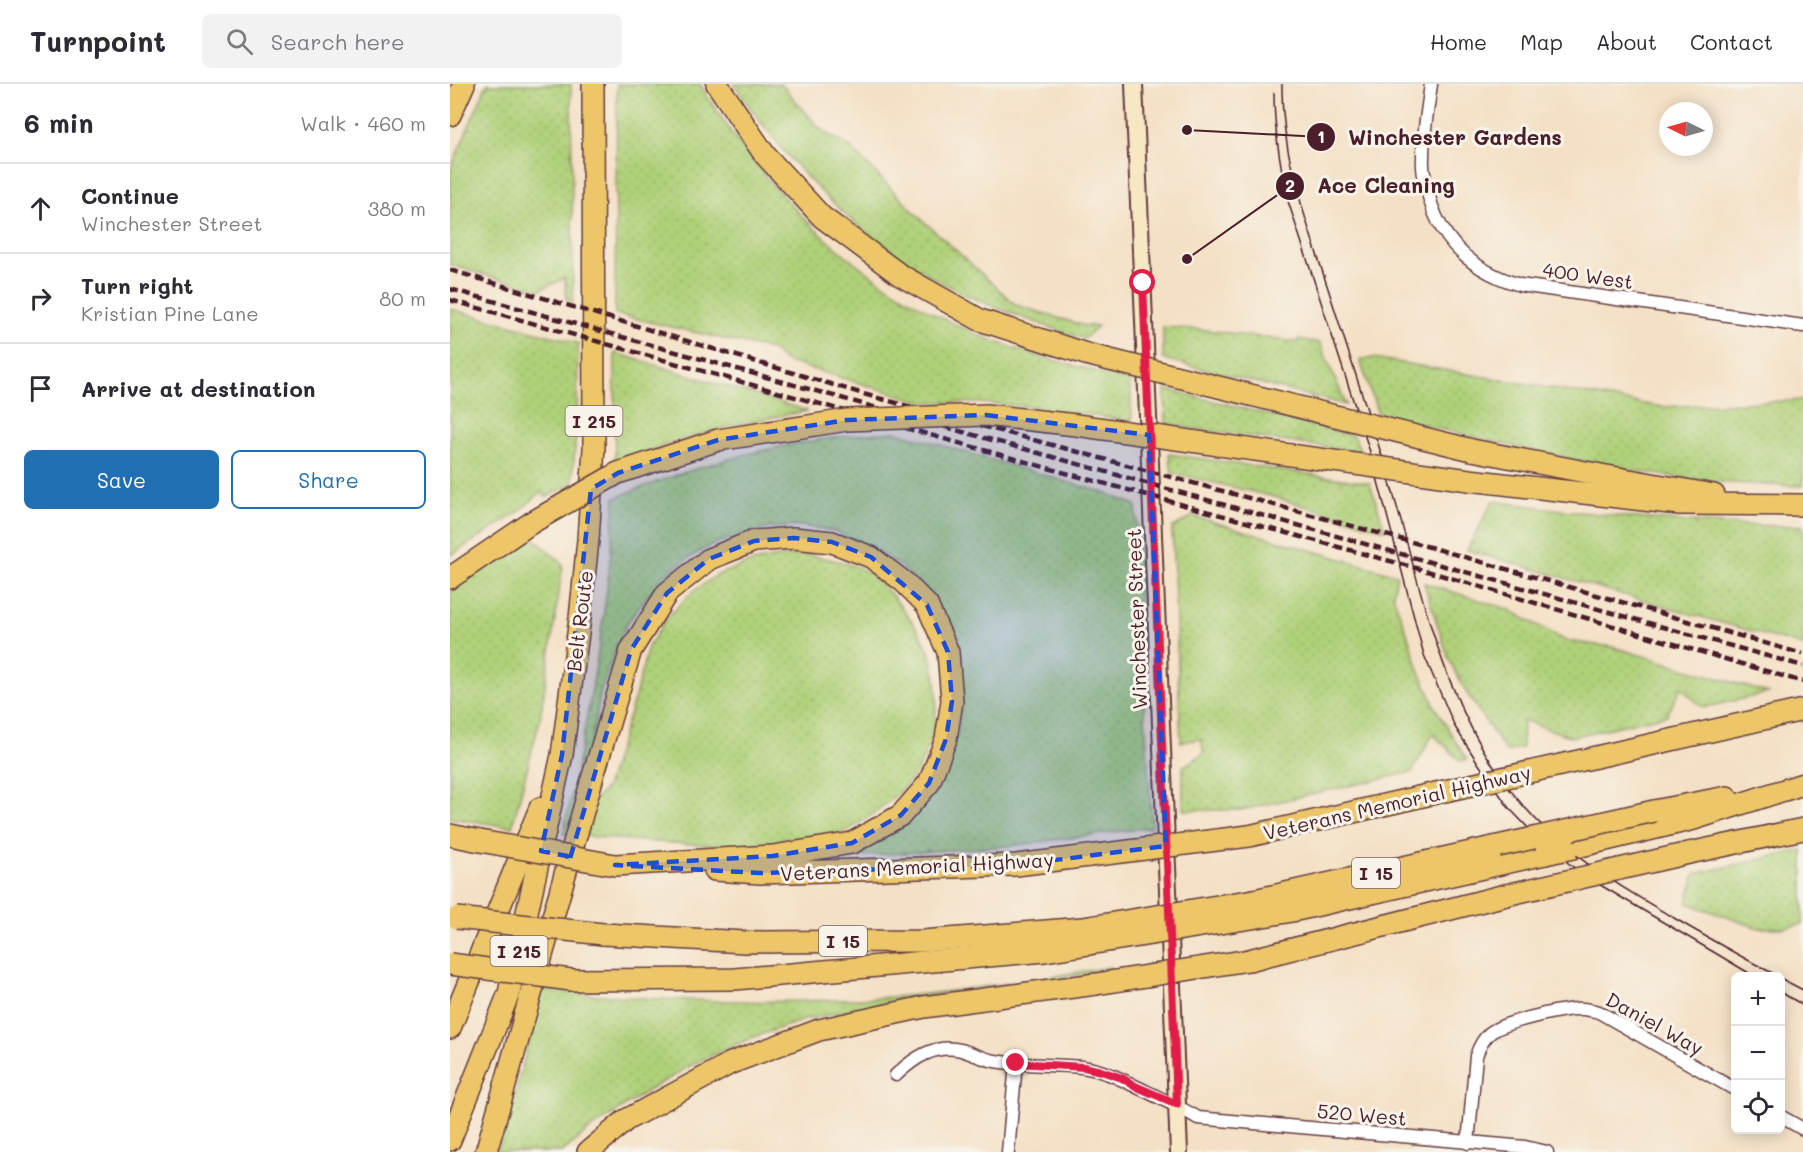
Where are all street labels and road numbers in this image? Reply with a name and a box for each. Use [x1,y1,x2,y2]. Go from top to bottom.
street label: 400 West [1541,256,1635,294]
road number: I 215 [566,406,622,436]
street label: Winchester Street [1120,528,1152,710]
street label: Belt Route [560,569,598,673]
street label: Veterans Memorial Highway [1261,759,1533,845]
street label: Veterans Memorial Highway [780,846,1054,886]
road number: I 15 [1352,858,1400,888]
road number: I 15 [819,926,867,956]
road number: I 215 [490,936,548,966]
street label: Daniel Way [1602,986,1708,1060]
street label: 520 West [1316,1097,1408,1131]

